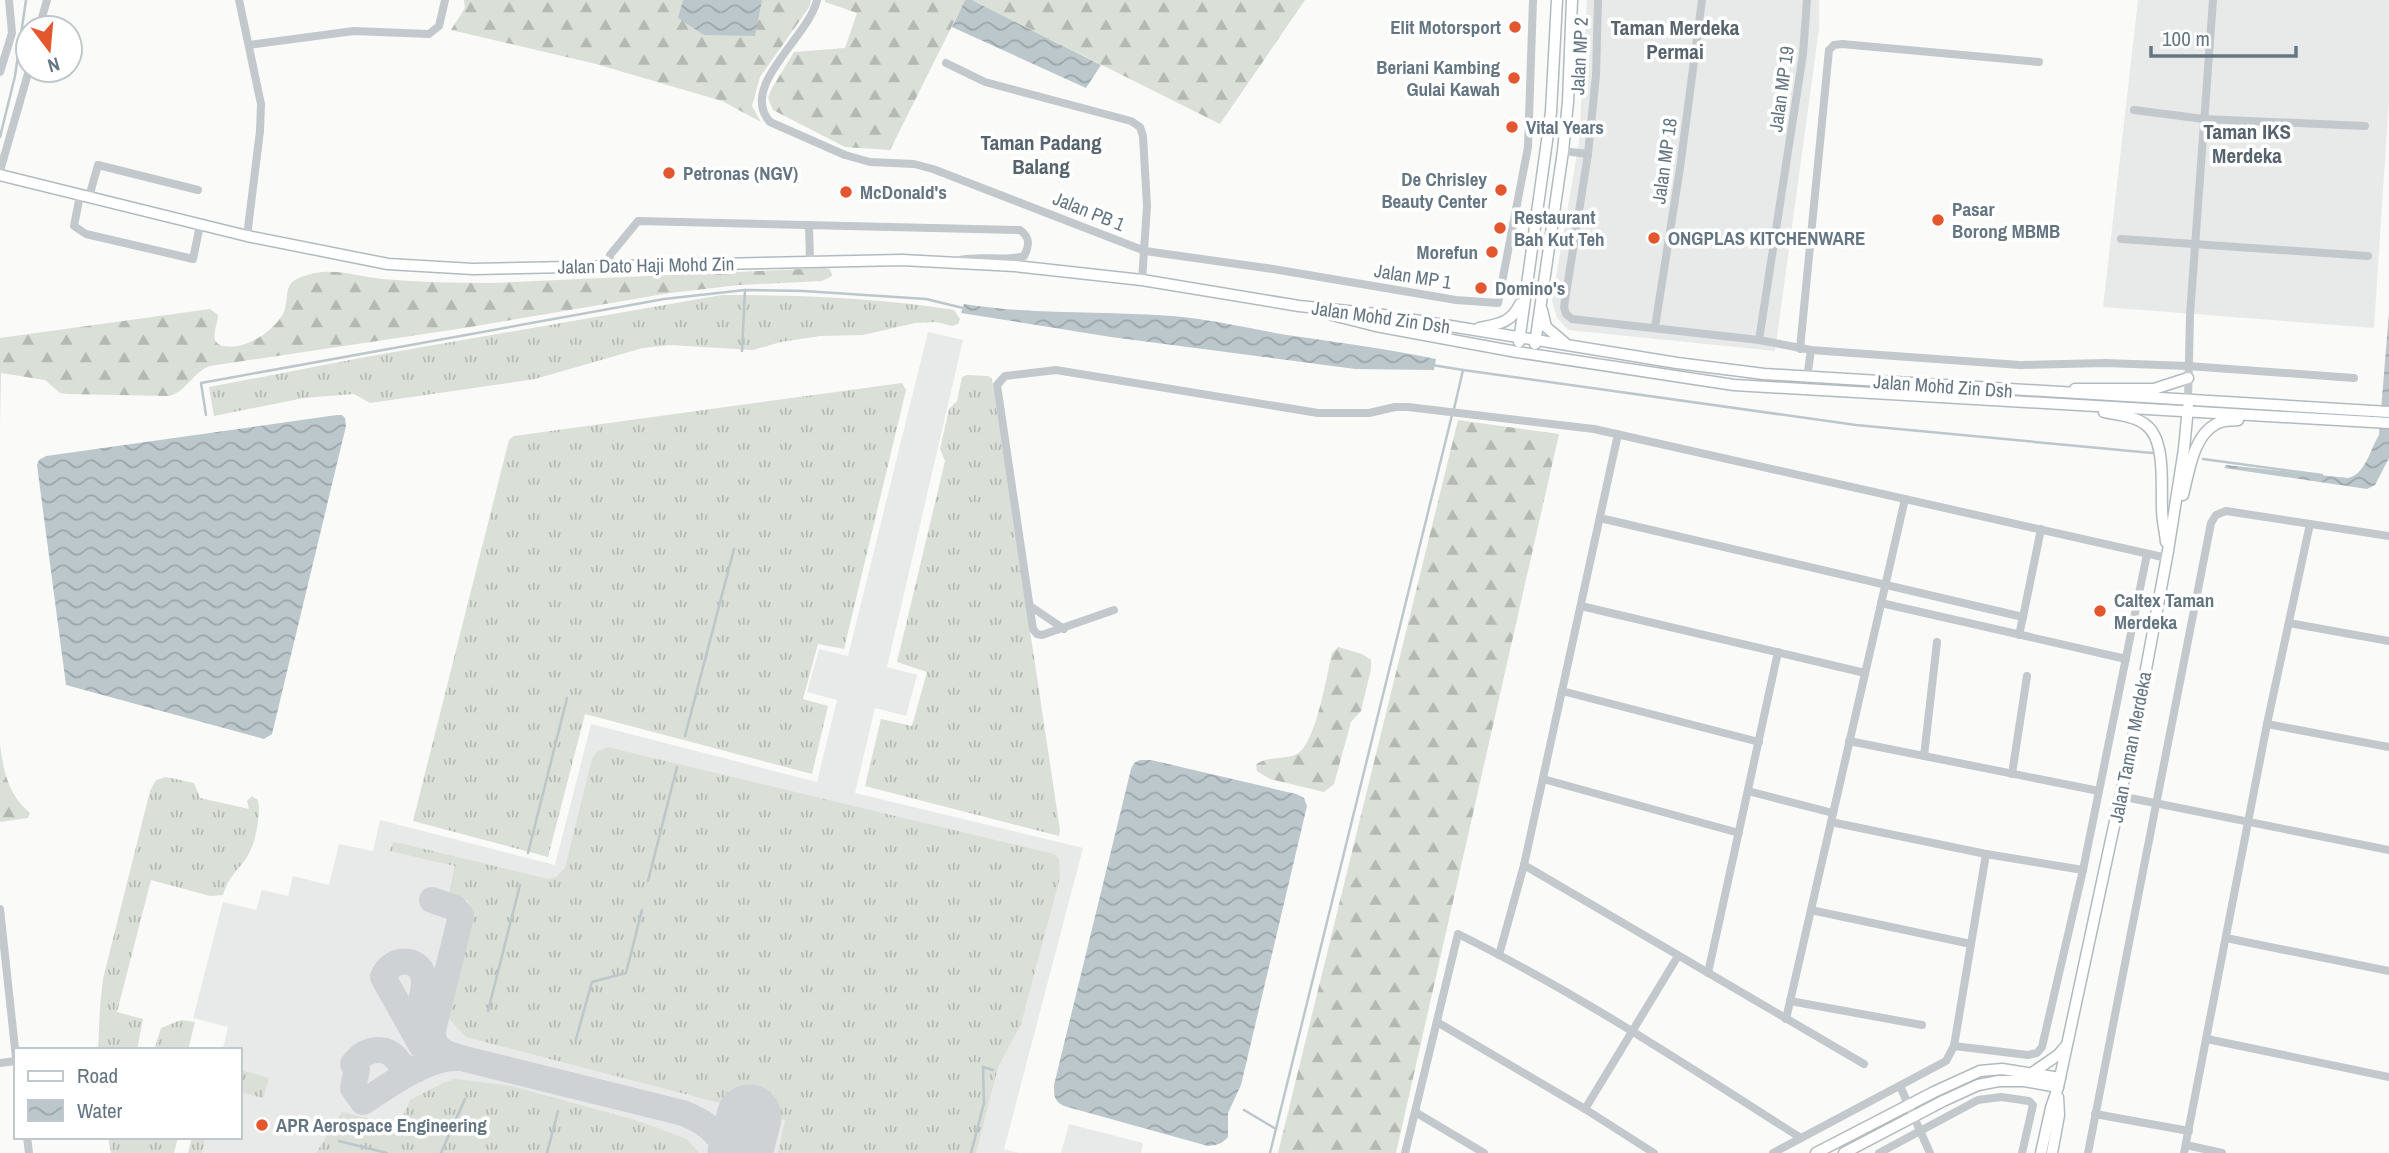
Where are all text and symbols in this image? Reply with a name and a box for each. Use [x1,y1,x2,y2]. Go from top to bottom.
district label: Taman Merdeka Permai [1611,13,1740,66]
north arrow [14,14,84,84]
place label: Elit Motorsport [1390,14,1501,40]
scale bar [2151,14,2296,58]
street label: Jalan MP 2 [1564,17,1594,95]
marker: Elit Motorsport [1507,19,1523,35]
text: 100 m [2162,24,2210,53]
street label: Jalan MP 19 [1762,44,1800,134]
text: N [45,51,63,79]
place label: Beriani Kambing Gulai Kawah [1376,54,1500,102]
marker: Beriani Kambing Gulai Kawah [1506,70,1522,86]
place label: Vital Years [1526,114,1604,140]
street label: Jalan MP 18 [1645,116,1683,206]
district label: Taman IKS Merdeka [2203,117,2291,170]
marker: Vital Years [1504,119,1520,135]
district label: Taman Padang Balang [980,128,1102,181]
place label: Petronas (NGV) [683,160,798,186]
marker: Petronas (NGV) [661,165,677,181]
place label: De Chrisley Beauty Center [1381,166,1487,214]
place label: McDonald's [860,179,947,205]
marker: De Chrisley Beauty Center [1493,182,1509,198]
marker: McDonald's [838,184,854,200]
street label: Jalan PB 1 [1049,185,1129,237]
place label: Pasar Borong MBMB [1952,196,2060,244]
place label: Restaurant Bah Kut Teh [1514,204,1605,252]
marker: Pasar Borong MBMB [1930,212,1946,228]
marker: Restaurant Bah Kut Teh [1492,220,1508,236]
place label: ONGPLAS KITCHENWARE [1668,225,1865,251]
marker: ONGPLAS KITCHENWARE [1646,230,1662,246]
place label: Morefun [1417,239,1478,265]
marker: Morefun [1484,244,1500,260]
street label: Jalan Dato Haji Mohd Zin [557,250,735,280]
street label: Jalan MP 1 [1373,257,1454,295]
place label: Domino's [1495,275,1565,301]
marker: Domino's [1473,280,1489,296]
street label: Jalan Mohd Zin Dsh [1310,294,1452,340]
street label: Jalan Mohd Zin Dsh [1873,368,2013,404]
place label: Caltex Taman Merdeka [2114,587,2214,635]
marker: Caltex Taman Merdeka [2092,603,2108,619]
street label: Jalan Taman Merdeka [2103,669,2157,825]
legend [14,1048,242,1139]
text: Road [77,1061,118,1090]
text: Water [77,1096,123,1125]
place label: APR Aerospace Engineering [276,1112,487,1138]
marker: APR Aerospace Engineering [254,1117,270,1133]

